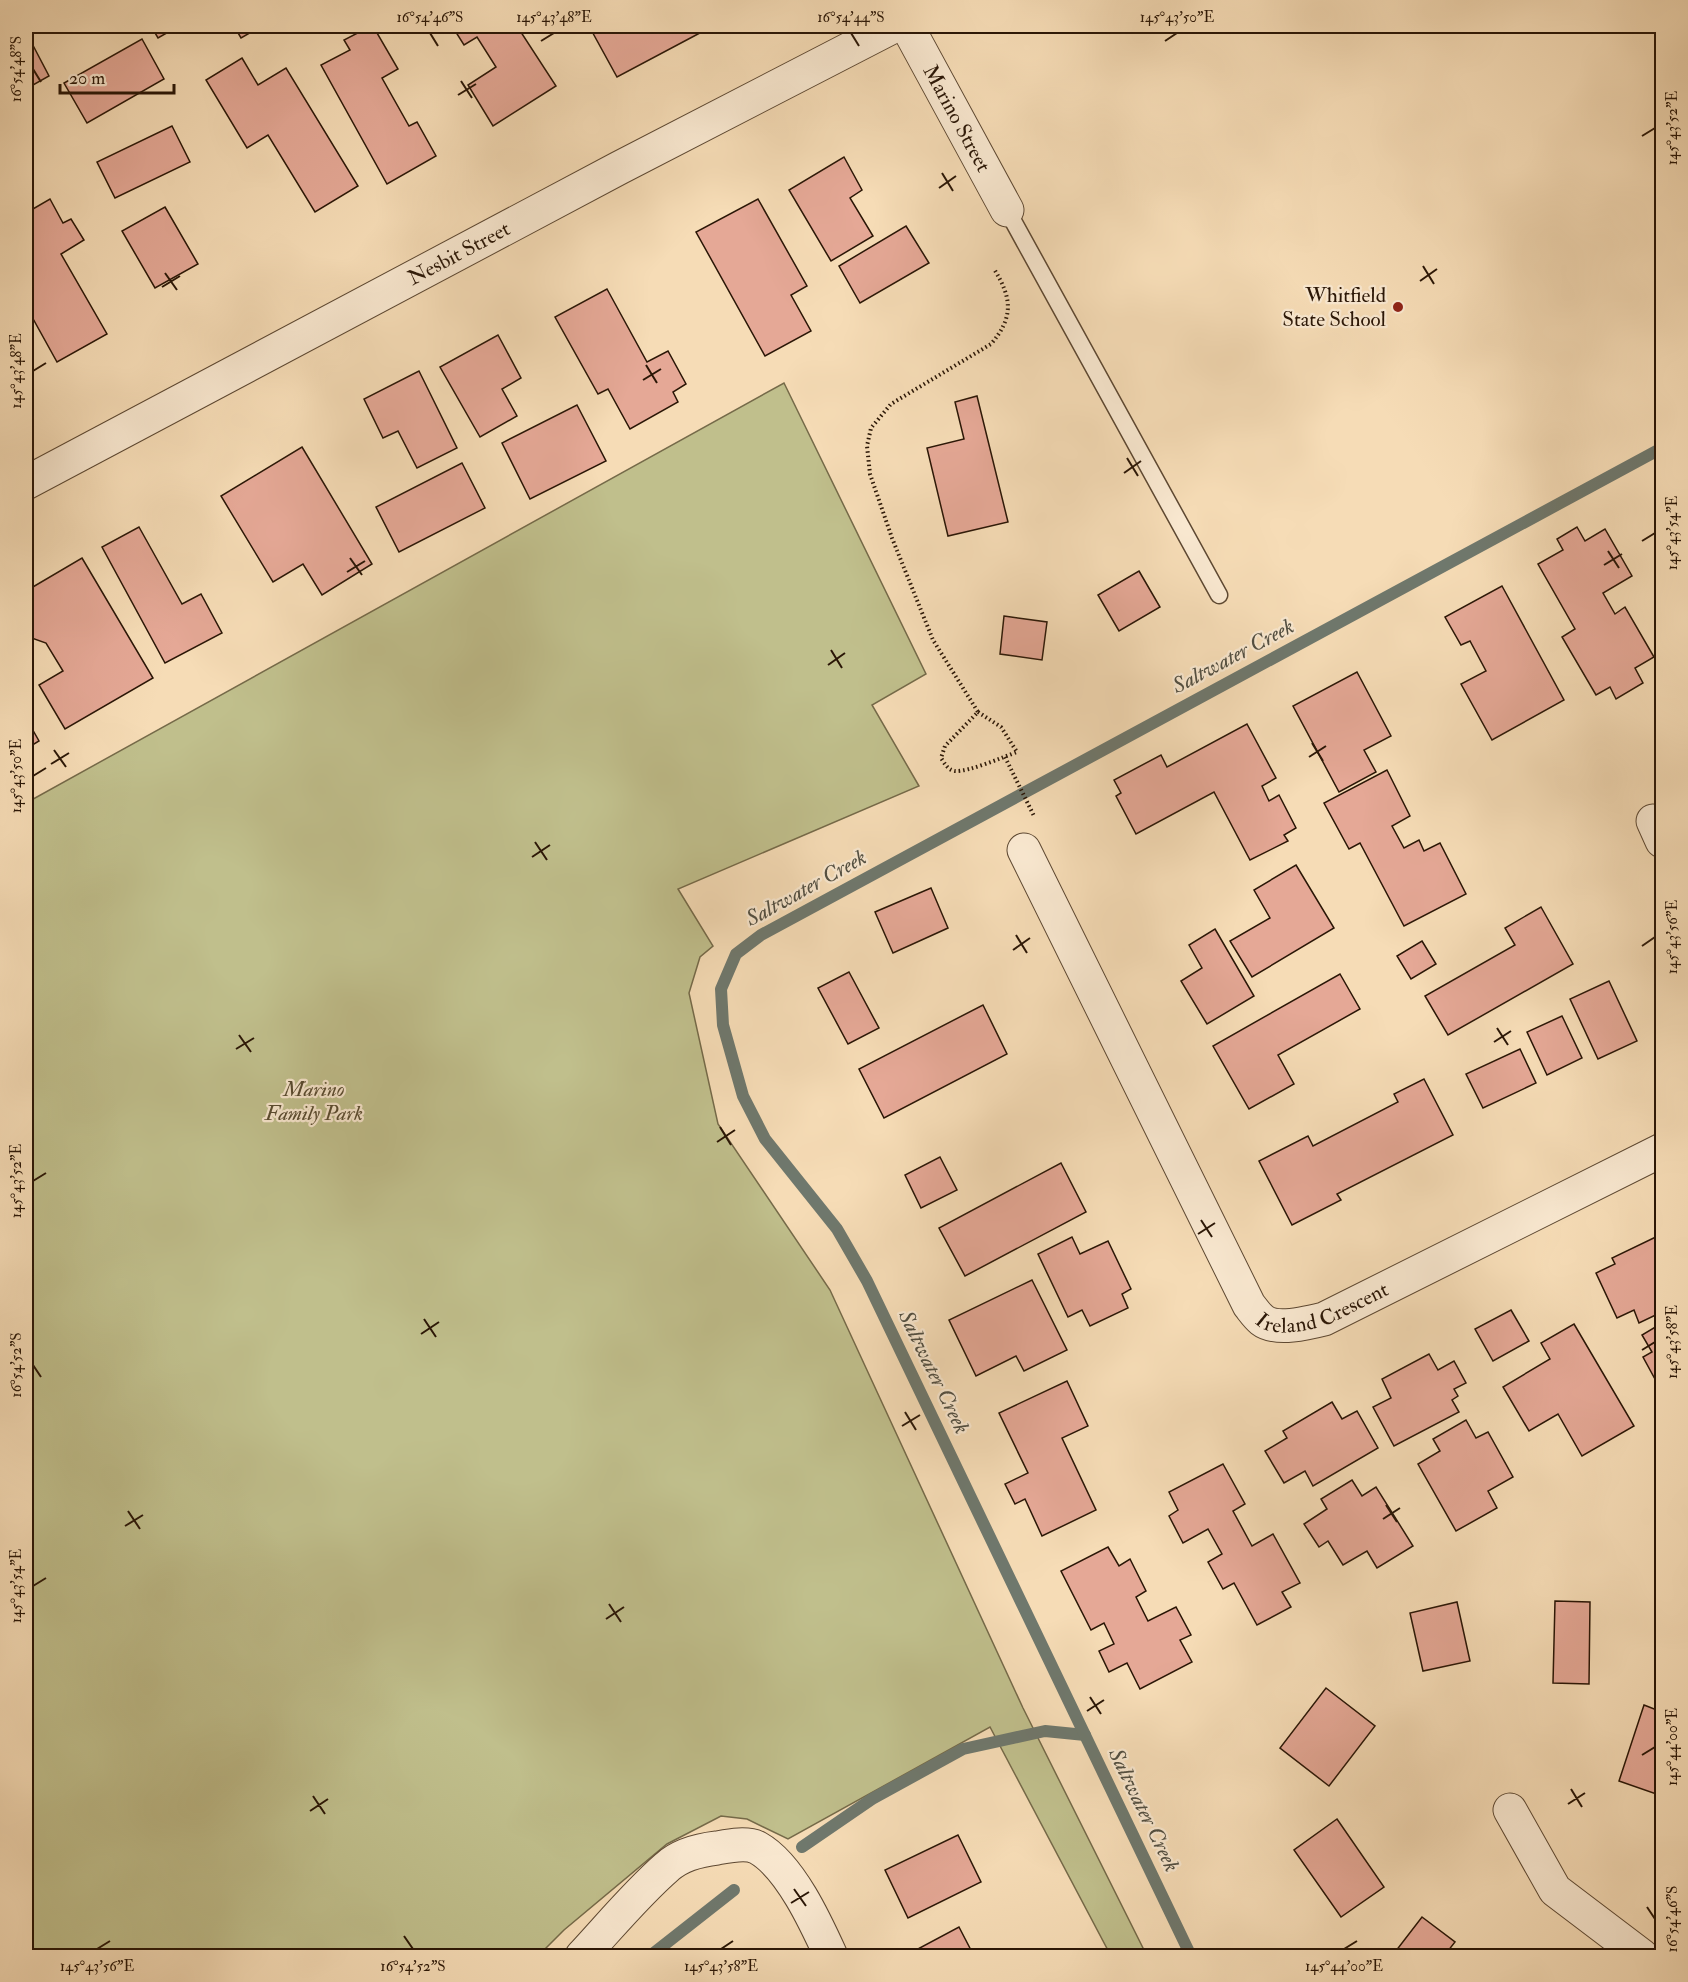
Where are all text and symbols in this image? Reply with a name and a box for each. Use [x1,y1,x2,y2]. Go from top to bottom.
text: 16°54'46"S [397,8,463,27]
text: 145°43'48"E [516,8,592,27]
text: 16°54'44"S [817,8,885,27]
text: 145°43'50"E [1140,8,1214,27]
text: 16°54'48"S [7,36,26,102]
scale bar [60,57,174,95]
street label: Marino Street [917,60,997,177]
text: 20 m [69,67,105,90]
text: 145°43'52"E [1663,91,1682,165]
street label: Nesbit Street [403,215,515,291]
place label: Whitfield State School [1282,282,1387,333]
marker: Whitfield State School [1391,300,1405,314]
text: 145°43'48"E [7,333,26,409]
text: 145°43'54"E [1663,495,1682,570]
water label: Saltwater Creek [1166,612,1299,700]
text: 145°43'50"E [7,739,26,813]
water label: Saltwater Creek [740,843,871,933]
text: 145°43'56"E [1663,900,1682,974]
park label: Marino Family Park [264,1076,363,1127]
text: 145°43'52"E [7,1144,26,1218]
street label: Ireland Crescent [1250,1276,1393,1339]
water label: Saltwater Creek [892,1305,976,1438]
text: 145°43'58"E [1663,1305,1682,1379]
text: 16°54'52"S [7,1332,26,1398]
text: 145°43'54"E [7,1548,26,1623]
text: 145°44'00"E [1663,1708,1682,1786]
water label: Saltwater Creek [1102,1743,1186,1876]
text: 16°54'46"S [1663,1886,1682,1952]
text: 145°43'56"E [60,1957,134,1976]
text: 16°54'52"S [380,1957,446,1976]
text: 145°43'58"E [684,1957,758,1976]
text: 145°44'00"E [1305,1957,1383,1976]

